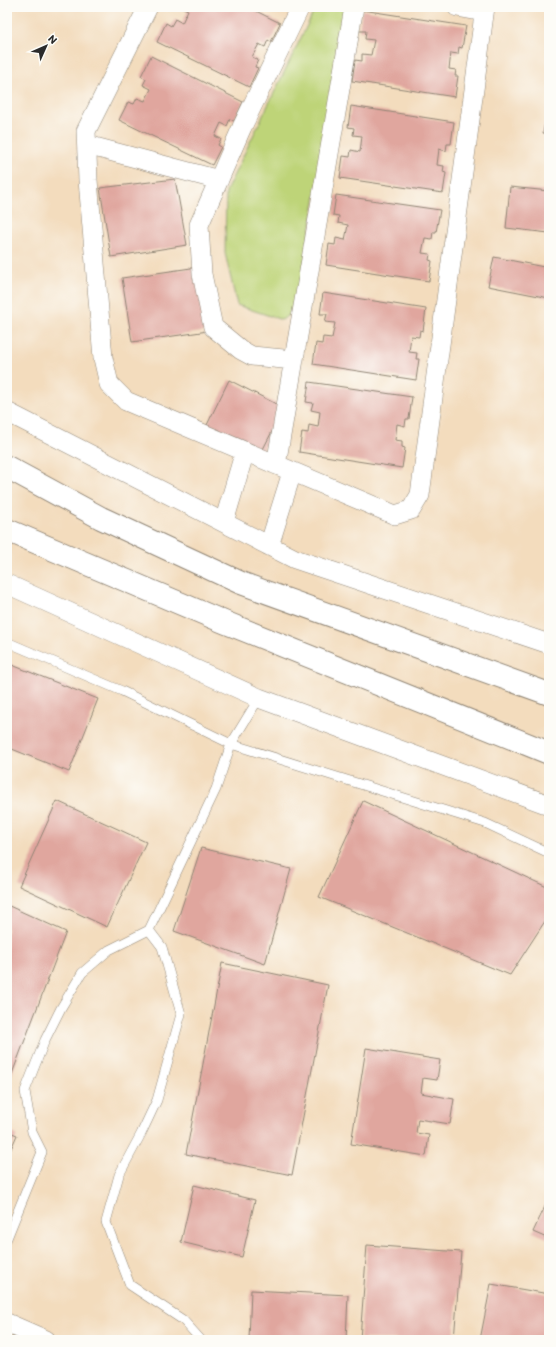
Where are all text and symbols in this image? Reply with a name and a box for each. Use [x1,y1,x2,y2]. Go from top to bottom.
north arrow [26,26,66,66]
text: N [45,32,60,47]

